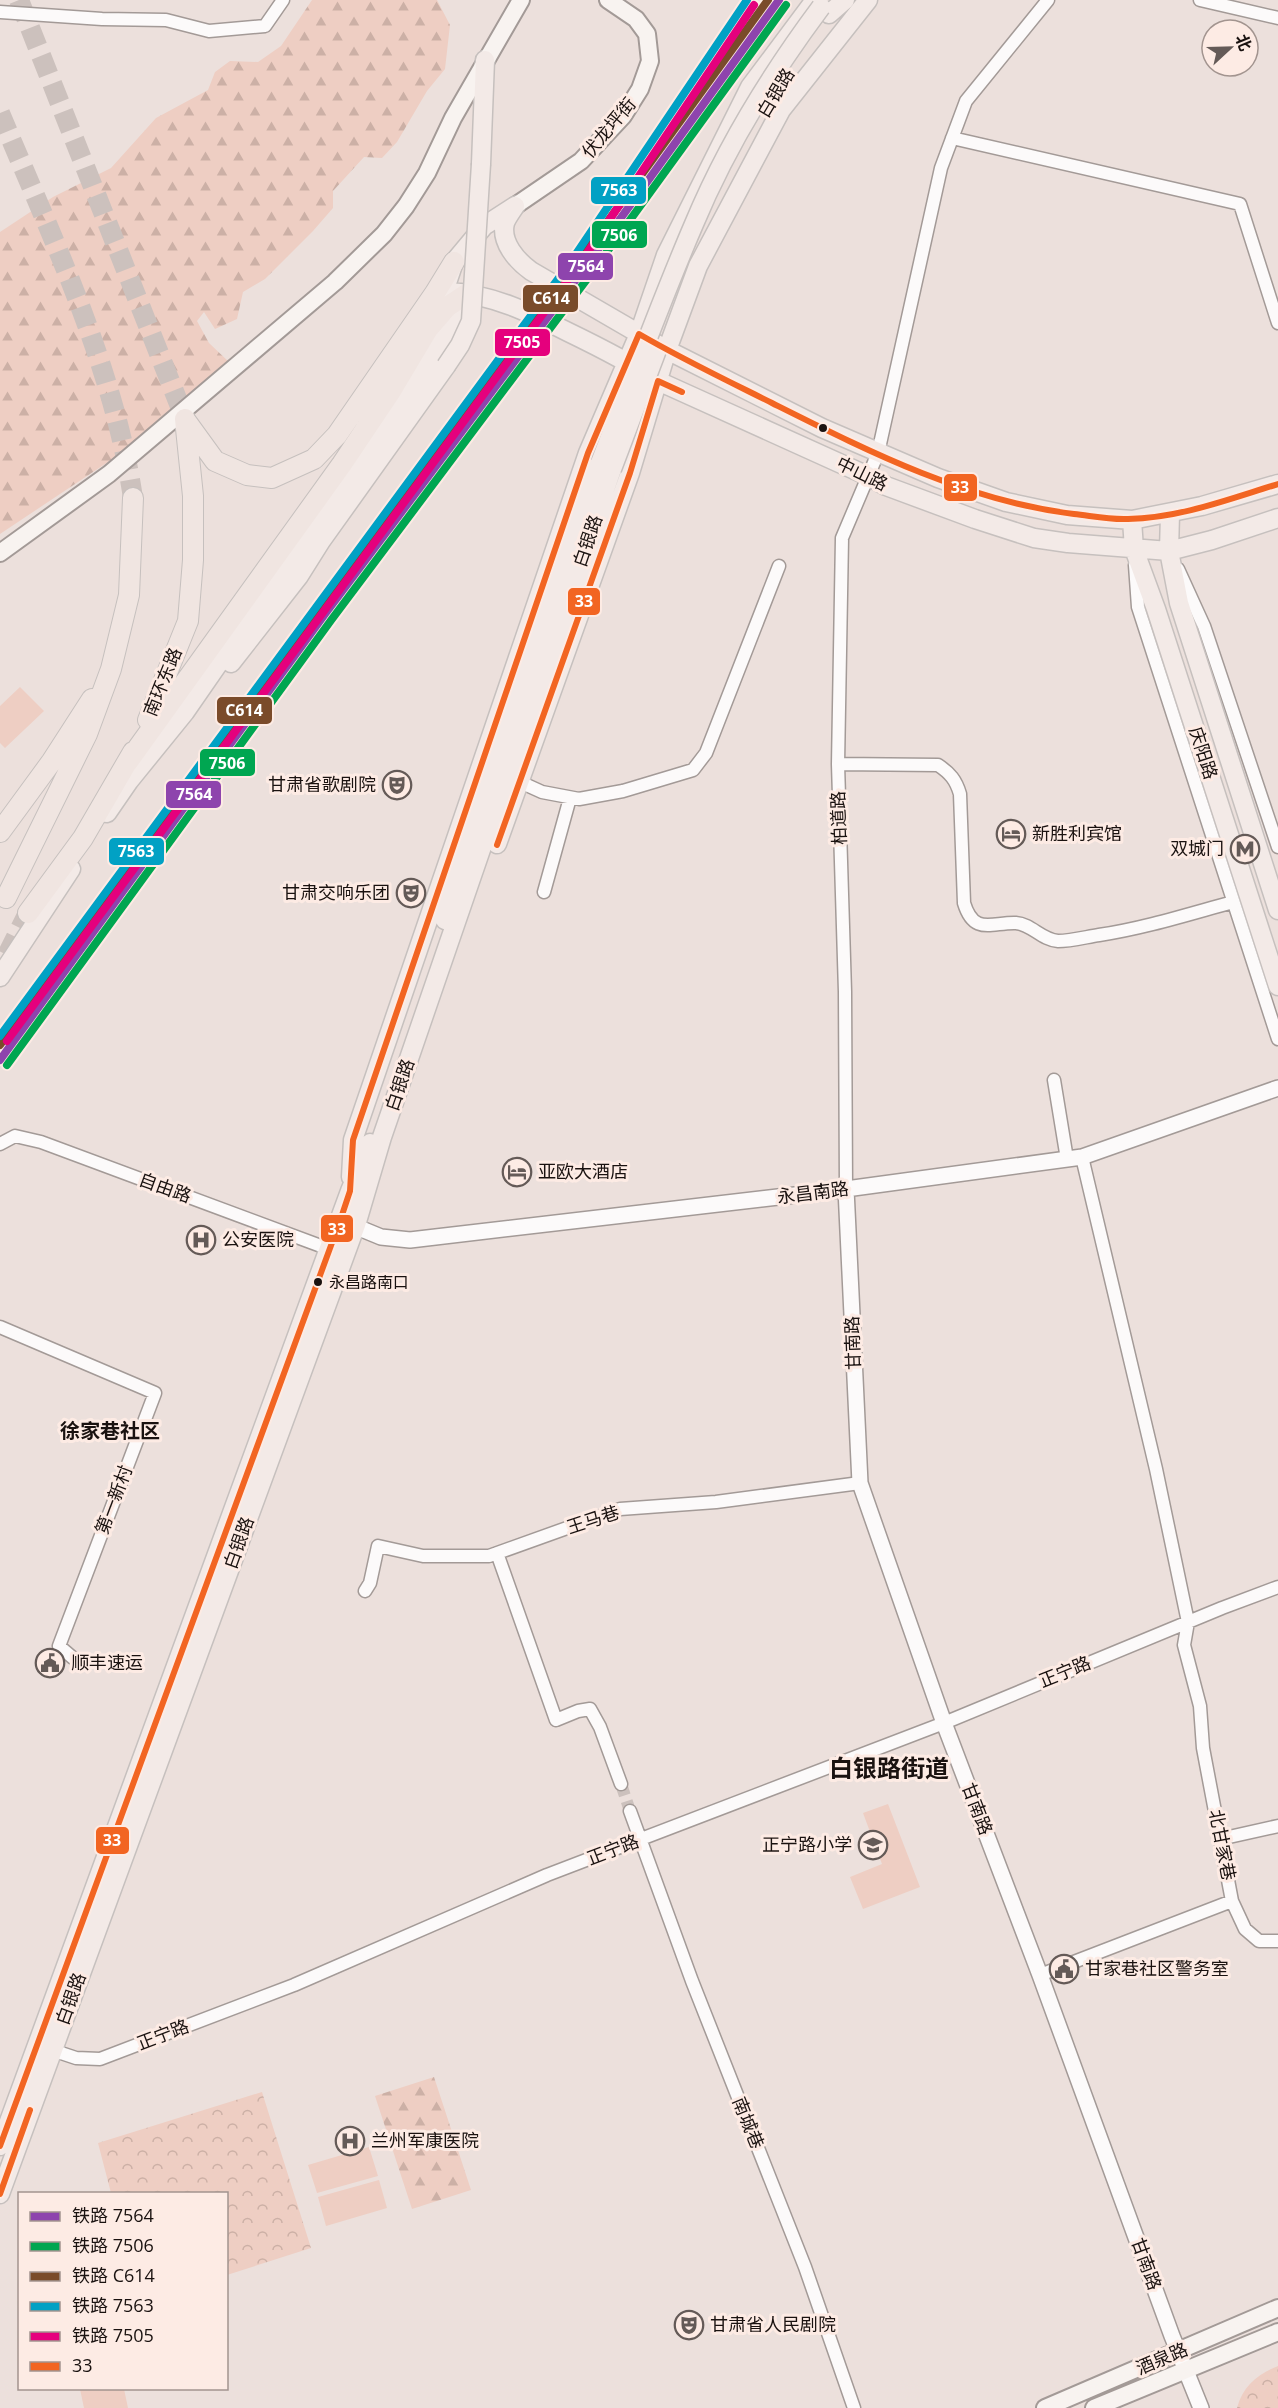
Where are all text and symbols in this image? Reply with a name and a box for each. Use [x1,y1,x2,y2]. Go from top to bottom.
north arrow [1200,18,1260,78]
text: 北 [1231,31,1257,54]
street label: 白银路 [751,63,799,122]
street label: 伏龙坪街 [576,92,641,163]
line badge: 7563 [590,176,647,205]
text: 7563 [601,179,637,201]
line badge: 7506 [591,220,648,249]
text: 7506 [601,224,637,246]
line badge: 7564 [557,252,614,281]
text: 7564 [568,255,604,277]
line badge: C614 [522,284,579,313]
text: C614 [532,287,570,309]
line badge: 7505 [494,328,551,357]
text: 7505 [504,331,540,353]
unlabelled marker [817,422,829,434]
street label: 中山路 [833,450,892,496]
line badge: 33 [943,473,978,502]
text: 33 [951,476,969,498]
street label: 白银路 [567,511,607,570]
line badge: 33 [567,587,601,616]
text: 33 [575,590,593,612]
street label: 南环东路 [137,644,187,719]
line badge: C614 [216,696,273,725]
text: C614 [225,699,263,721]
street label: 庆阳路 [1184,723,1224,782]
line badge: 7506 [199,748,256,777]
text: 7506 [209,752,245,774]
theatre icon: 甘肃省歌剧院 [381,769,413,801]
place label: 甘肃省歌剧院 [268,772,376,796]
line badge: 7564 [165,780,222,809]
text: 7564 [176,783,212,805]
street label: 柏道路 [825,791,851,845]
hotel icon: 新胜利宾馆 [995,818,1027,850]
place label: 新胜利宾馆 [1032,821,1122,845]
metro station icon: 双城门 [1229,833,1261,865]
place label: 双城门 [1170,836,1224,860]
line badge: 7563 [108,837,165,866]
text: 7563 [118,840,154,862]
theatre icon: 甘肃交响乐团 [395,877,427,909]
place label: 甘肃交响乐团 [282,880,390,904]
street label: 白银路 [379,1055,419,1114]
hotel icon: 亚欧大酒店 [501,1156,533,1188]
place label: 亚欧大酒店 [538,1159,628,1183]
street label: 自由路 [136,1167,195,1208]
street label: 永昌南路 [776,1176,850,1208]
line badge: 33 [320,1214,354,1243]
text: 33 [328,1218,346,1240]
hospital icon: 公安医院 [185,1224,217,1256]
place label: 公安医院 [222,1227,294,1251]
place label: 永昌路南口 [329,1271,409,1293]
marker: 永昌路南口 [312,1276,324,1288]
street label: 甘南路 [839,1316,865,1370]
district label: 徐家巷社区 [60,1417,160,1444]
street label: 第一新村 [89,1462,137,1538]
street label: 王马巷 [563,1499,622,1539]
street label: 白银路 [218,1513,259,1572]
public building icon: 顺丰速运 [34,1647,66,1679]
place label: 顺丰速运 [71,1650,143,1674]
street label: 正宁路 [1035,1650,1094,1692]
district label: 白银路街道 [829,1751,949,1784]
street label: 甘南路 [957,1779,999,1838]
street label: 北甘家巷 [1204,1807,1242,1882]
line badge: 33 [95,1826,130,1855]
street label: 正宁路 [583,1828,642,1870]
text: 33 [103,1829,121,1851]
school or university icon: 正宁路小学 [857,1829,889,1861]
place label: 正宁路小学 [762,1832,852,1856]
public building icon: 甘家巷社区警务室 [1048,1953,1080,1985]
place label: 甘家巷社区警务室 [1085,1956,1229,1980]
street label: 白银路 [50,1969,91,2028]
street label: 正宁路 [133,2013,192,2055]
street label: 南城巷 [728,2093,770,2152]
hospital icon: 兰州军康医院 [334,2125,366,2157]
place label: 兰州军康医院 [371,2128,479,2152]
legend [18,2192,228,2390]
text: 铁路 7564 [72,2203,154,2227]
text: 铁路 7506 [72,2233,154,2257]
street label: 甘南路 [1126,2234,1167,2293]
text: 铁路 C614 [72,2263,155,2287]
text: 铁路 7563 [72,2293,154,2317]
theatre icon: 甘肃省人民剧院 [673,2309,705,2341]
place label: 甘肃省人民剧院 [710,2312,836,2336]
text: 铁路 7505 [72,2323,154,2347]
street label: 酒泉路 [1132,2336,1191,2380]
text: 33 [72,2353,93,2377]

